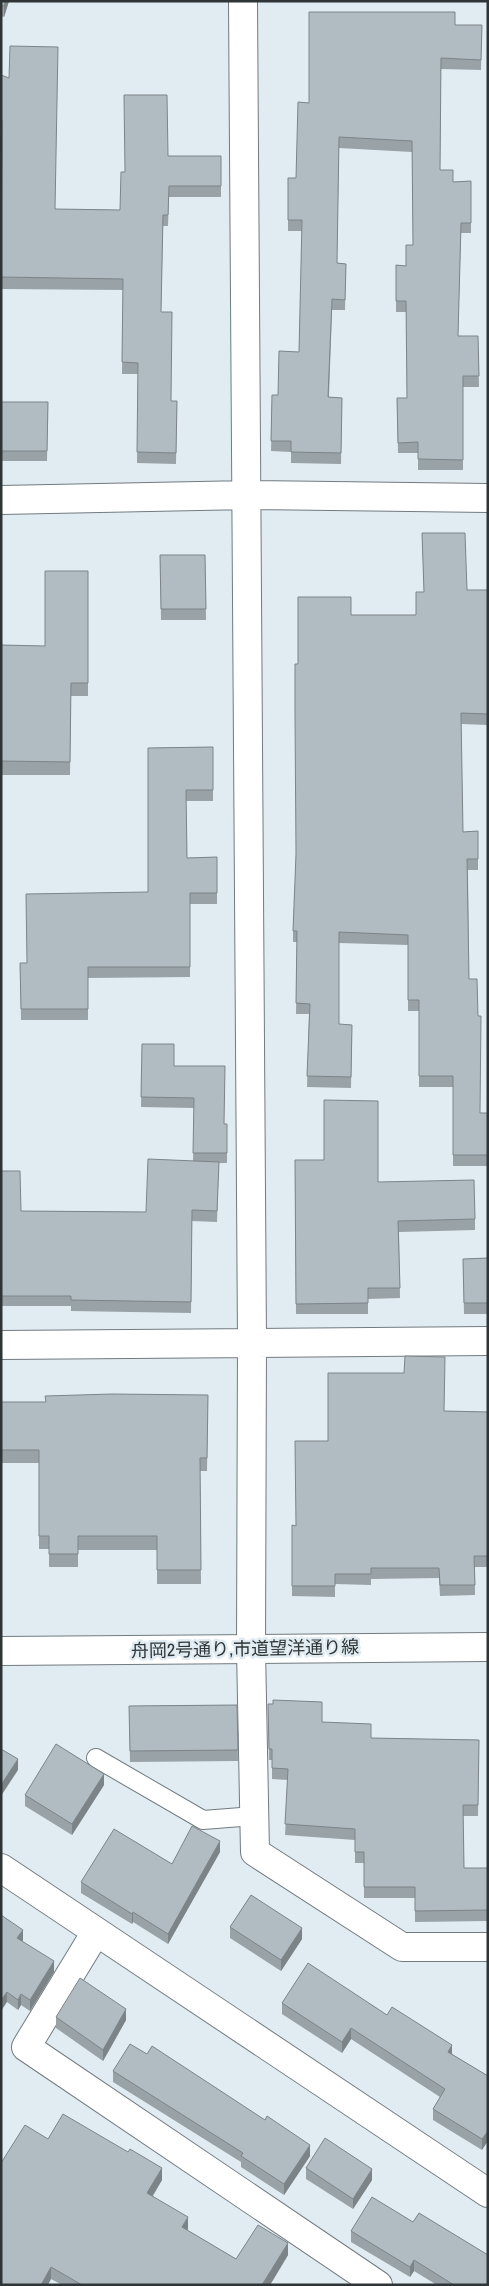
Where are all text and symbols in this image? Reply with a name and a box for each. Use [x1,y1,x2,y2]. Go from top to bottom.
street label: 舟岡2号通り,市道望洋通り線 [131,1634,359,1663]

